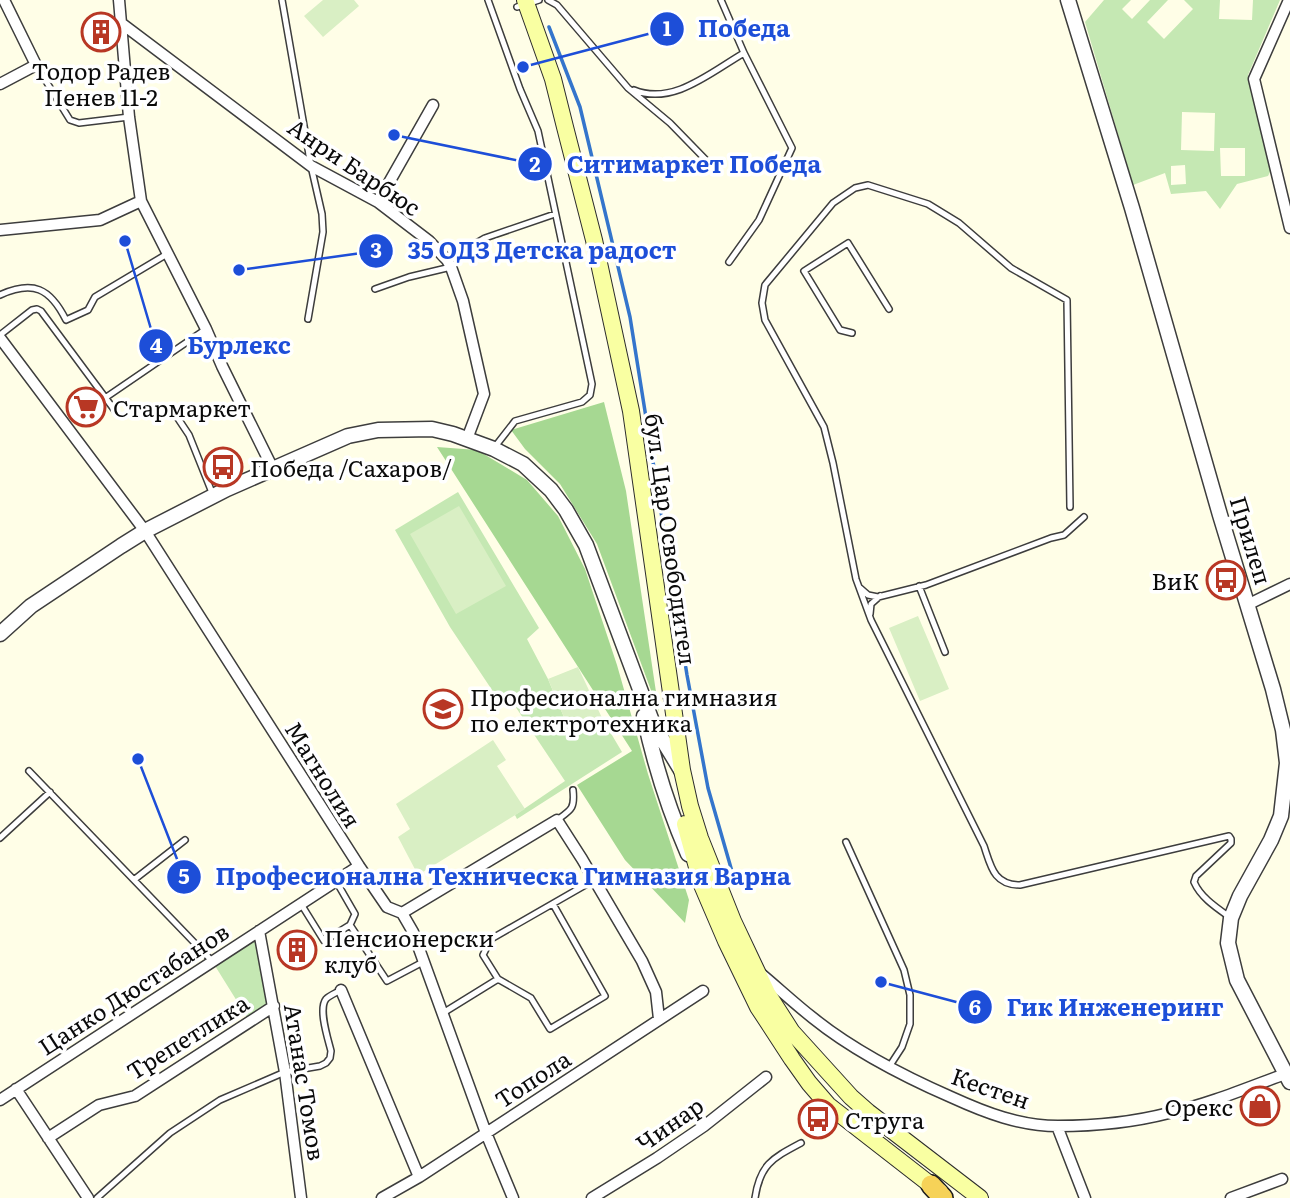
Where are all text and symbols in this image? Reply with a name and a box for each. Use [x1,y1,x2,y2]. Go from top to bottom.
callout: Победа [649,6,805,51]
text: Победа [698,9,790,44]
building icon: Тодор Радев Пенев 11-2 [80,11,122,53]
text: 1 [663,11,672,42]
place label: Тодор Радев Пенев 11-2 [31,53,171,113]
street label: Анри Барбюс [282,109,428,223]
callout: Ситимаркет Победа [518,142,835,187]
text: Ситимаркет Победа [567,145,821,180]
text: 2 [529,147,541,178]
callout: 35 ОДЗ Детска радост [359,228,691,273]
text: 35 ОДЗ Детска радост [407,231,677,266]
text: 3 [370,233,382,264]
callout: Бурлекс [138,323,305,368]
text: Бурлекс [187,326,291,361]
text: 4 [150,328,163,359]
supermarket icon: Стармаркет [65,386,107,428]
place label: Стармаркет [113,390,251,424]
street label: бул. Цар Освободител [637,411,707,667]
bus stop icon: Победа /Сахаров/ [202,446,244,488]
place label: Победа /Сахаров/ [250,450,452,484]
street label: Прилеп [1222,492,1282,588]
bus stop icon: ВиК [1205,559,1247,601]
place label: ВиК [1151,563,1199,597]
place label: Професионална гимназия по електротехника [470,679,778,739]
school or university icon: Професионална гимназия по електротехника [422,688,464,730]
street label: Магнолия [278,714,370,834]
callout: Професионална Техническа Гимназия Варна [166,854,805,899]
text: Професионална Техническа Гимназия Варна [215,857,791,892]
text: 5 [178,859,190,890]
street label: Цанко Дюстабанов [31,914,235,1062]
place label: Пенсионерски клуб [324,920,494,980]
building icon: Пенсионерски клуб [276,929,318,971]
street label: Трепетлика [119,985,255,1087]
callout: Гик Инженеринг [958,985,1238,1030]
text: Гик Инженеринг [1006,988,1224,1023]
text: 6 [969,990,981,1021]
street label: Атанас Томов [277,1001,335,1163]
street label: Топола [487,1040,577,1115]
street label: Кестен [947,1058,1035,1116]
shop icon: Орекс [1239,1085,1281,1127]
street label: Чинар [628,1087,710,1159]
place label: Орекс [1165,1089,1233,1123]
bus stop icon: Струга [797,1098,839,1140]
place label: Струга [845,1102,925,1136]

